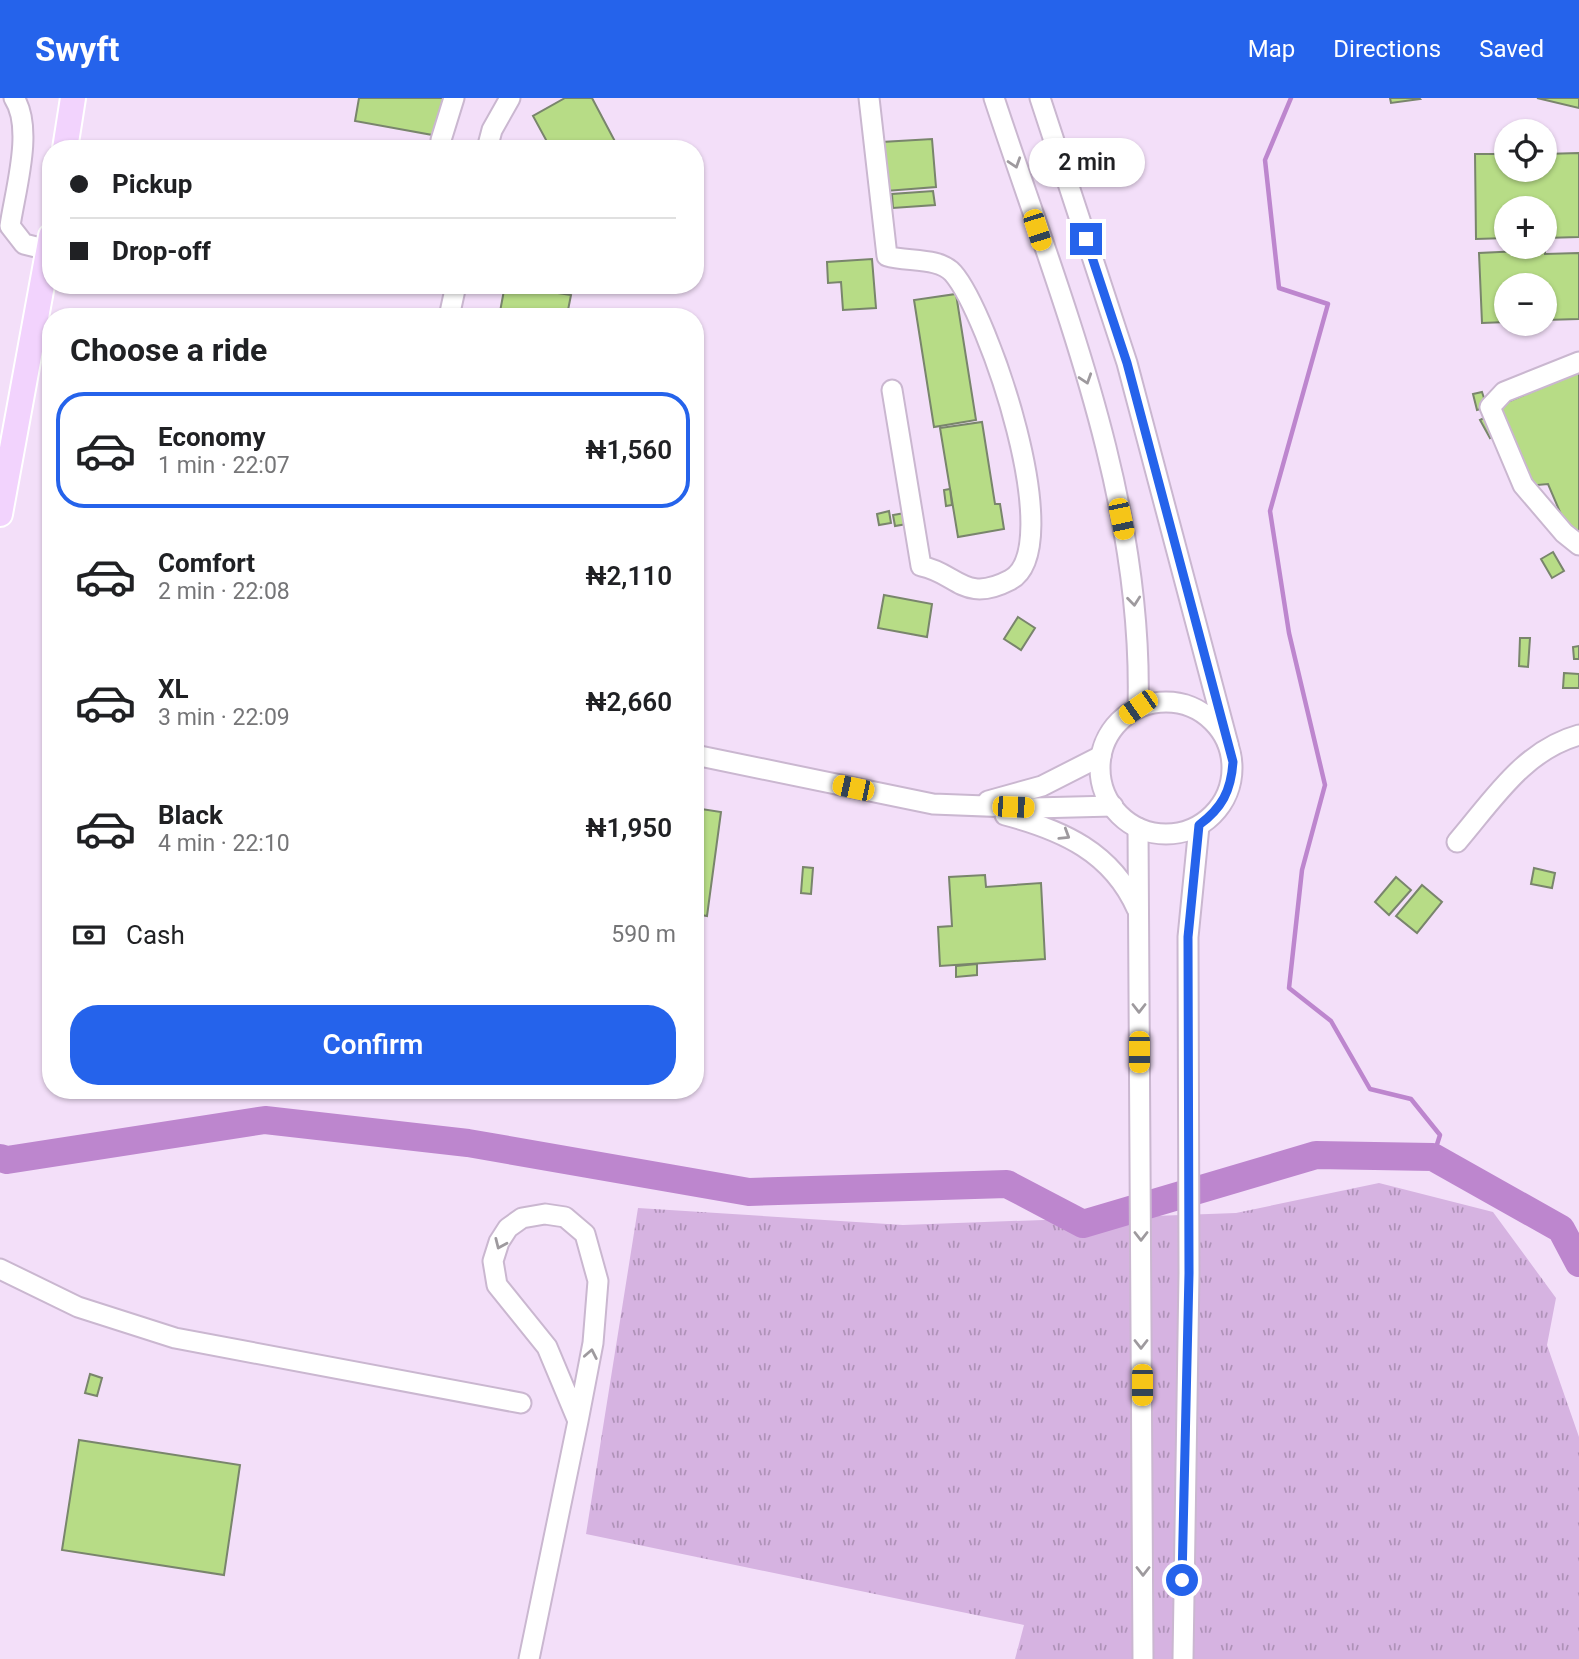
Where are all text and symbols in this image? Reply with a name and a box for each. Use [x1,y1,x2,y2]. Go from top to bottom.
text: Swyft [35,30,119,69]
text: Map [1248,35,1295,63]
text: Directions [1333,35,1441,63]
text: Saved [1479,35,1544,63]
map controls [1494,119,1557,336]
button: locate [1494,119,1557,182]
callout: 2 min [1028,138,1144,186]
text: 2 min [1058,149,1116,176]
one-way arrow [1007,157,1022,169]
text: Pickup [112,169,192,199]
button: + [1494,196,1557,259]
car [1021,207,1054,253]
route end [1070,223,1102,255]
text: Drop-off [112,236,211,266]
button: − [1494,273,1557,336]
text: Choose a ride [70,331,267,369]
one-way arrow [1078,372,1092,385]
icon: car [74,419,137,482]
text: Economy [158,422,265,452]
text: ₦1,560 [585,435,672,465]
text: 1 min · 22:07 [158,452,290,479]
car [1107,496,1136,542]
icon: car [74,545,137,608]
text: Comfort [158,548,255,578]
text: ₦2,110 [585,561,672,591]
text: 2 min · 22:08 [158,578,290,605]
one-way arrow [1126,596,1141,607]
icon: car [74,671,137,734]
text: XL [158,674,189,704]
car [1115,686,1162,728]
text: ₦2,660 [585,687,672,717]
text: 3 min · 22:09 [158,704,290,731]
car [831,773,876,803]
car [992,796,1035,818]
icon: car [74,797,137,860]
text: Black [158,800,223,830]
text: ₦1,950 [585,813,672,843]
one-way arrow [1057,827,1070,840]
text: 4 min · 22:10 [158,830,290,857]
icon: cash [70,916,108,954]
text: Cash [126,920,185,950]
text: 590 m [611,921,676,948]
one-way arrow [1131,1003,1147,1014]
button: Confirm [70,1005,676,1085]
car [1129,1031,1150,1073]
one-way arrow [1133,1231,1149,1241]
one-way arrow [494,1237,508,1250]
one-way arrow [1134,1339,1149,1350]
one-way arrow [583,1348,598,1360]
car [1132,1364,1153,1406]
route start [1166,1564,1198,1596]
one-way arrow [1135,1567,1151,1577]

